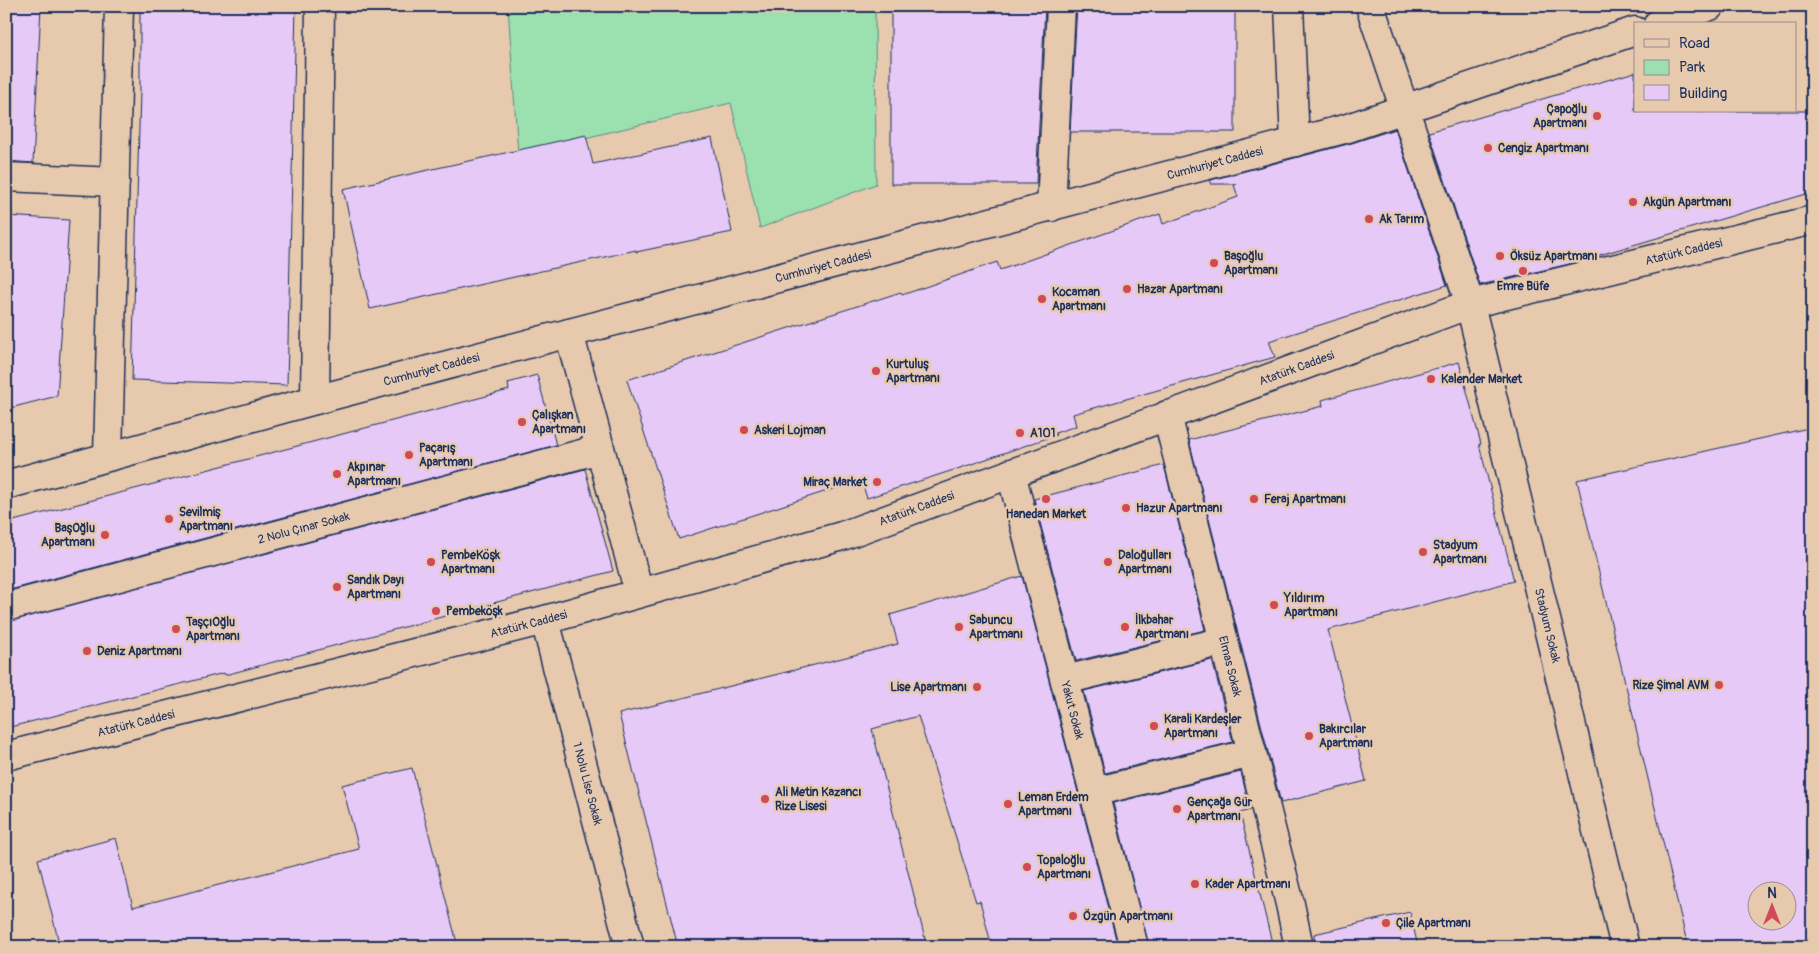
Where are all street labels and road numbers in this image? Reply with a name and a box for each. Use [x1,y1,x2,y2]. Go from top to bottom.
street label: Cumhuriyet Caddesi [1165,144,1265,183]
street label: Atatürk Caddesi [1644,235,1724,269]
street label: Cumhuriyet Caddesi [774,247,873,286]
street label: Atatürk Caddesi [1257,348,1336,389]
street label: Cumhuriyet Caddesi [382,350,481,390]
street label: Atatürk Caddesi [877,488,956,530]
street label: 2 Nolu Çınar Sokak [256,509,351,548]
street label: Stadyum Sokak [1531,587,1563,664]
street label: Atatürk Caddesi [489,607,569,642]
street label: Elmas Sokak [1215,634,1245,698]
street label: Yakut Sokak [1057,679,1087,741]
street label: Atatürk Caddesi [96,707,176,741]
street label: 1 Nolu Lise Sokak [569,741,605,827]

